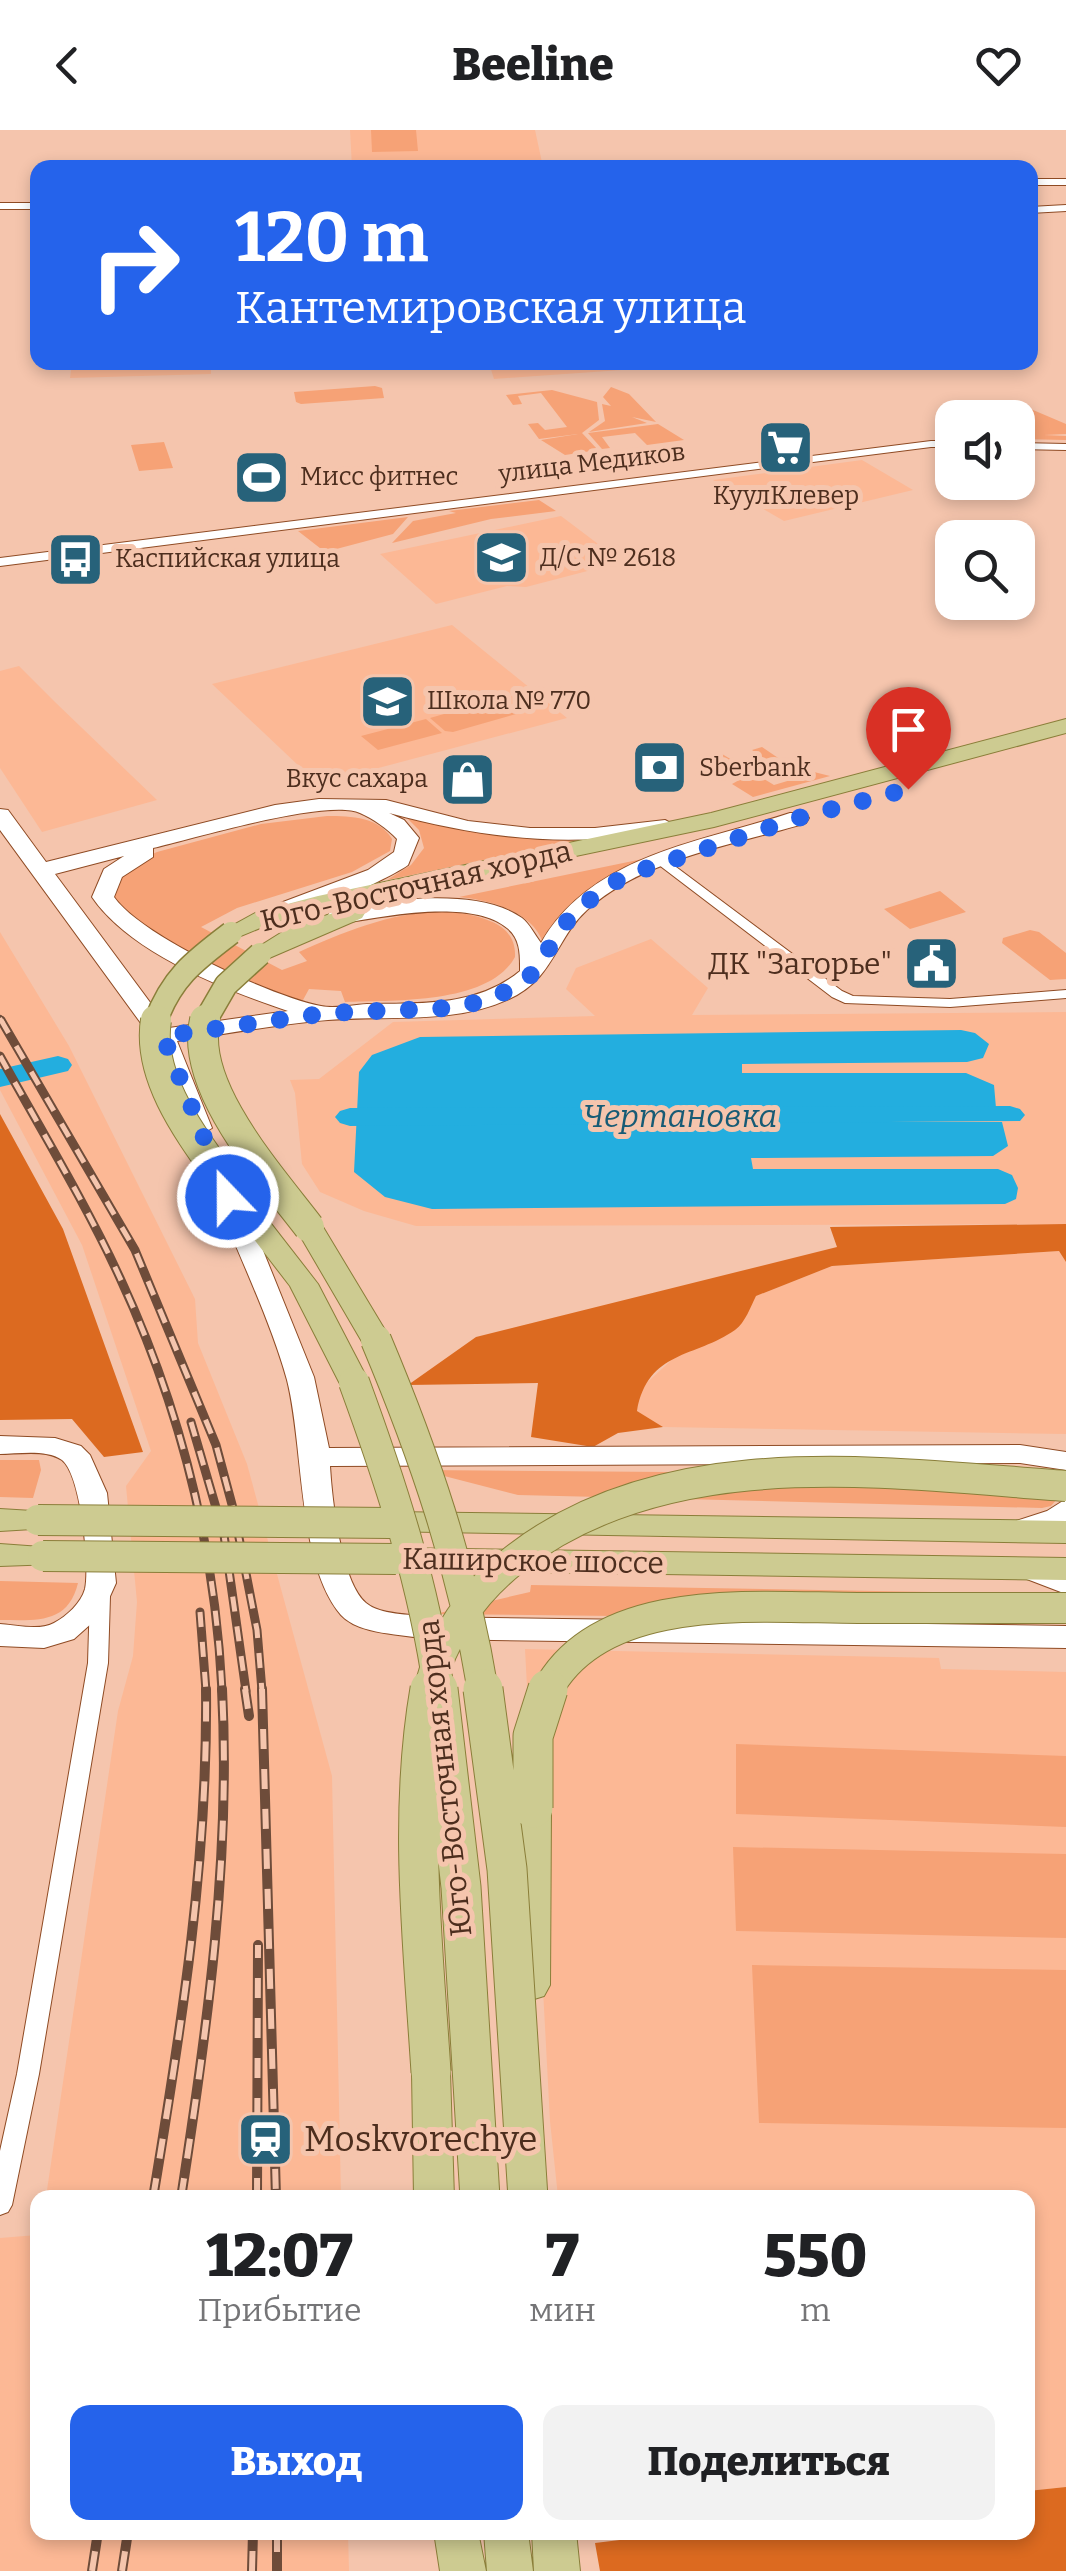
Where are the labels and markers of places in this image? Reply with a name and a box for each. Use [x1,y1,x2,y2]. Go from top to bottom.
supermarket icon: КуулКлевер [756,417,816,477]
sports icon: Мисс фитнес [231,447,291,507]
place label: Мисс фитнес [300,462,458,492]
place label: КуулКлевер [713,481,859,511]
school or university icon: Д/C № 2618 [471,528,531,588]
bus stop icon: Каспийская улица [46,529,106,589]
place label: Д/C № 2618 [540,543,676,573]
place label: Каспийская улица [115,544,340,574]
school or university icon: Школа № 770 [358,671,418,731]
place label: Школа № 770 [427,686,591,716]
pin [866,687,951,790]
bank icon: Sberbank [630,738,690,798]
shop icon: Вкус сахара [437,749,497,809]
place label: Sberbank [699,753,812,783]
place label: Вкус сахара [286,764,428,794]
public building icon: ДК "Загорье" [901,934,961,994]
place label: ДК "Загорье" [708,946,892,982]
station icon: Moskvorechye [235,2109,295,2169]
place label: Moskvorechye [304,2118,537,2160]

